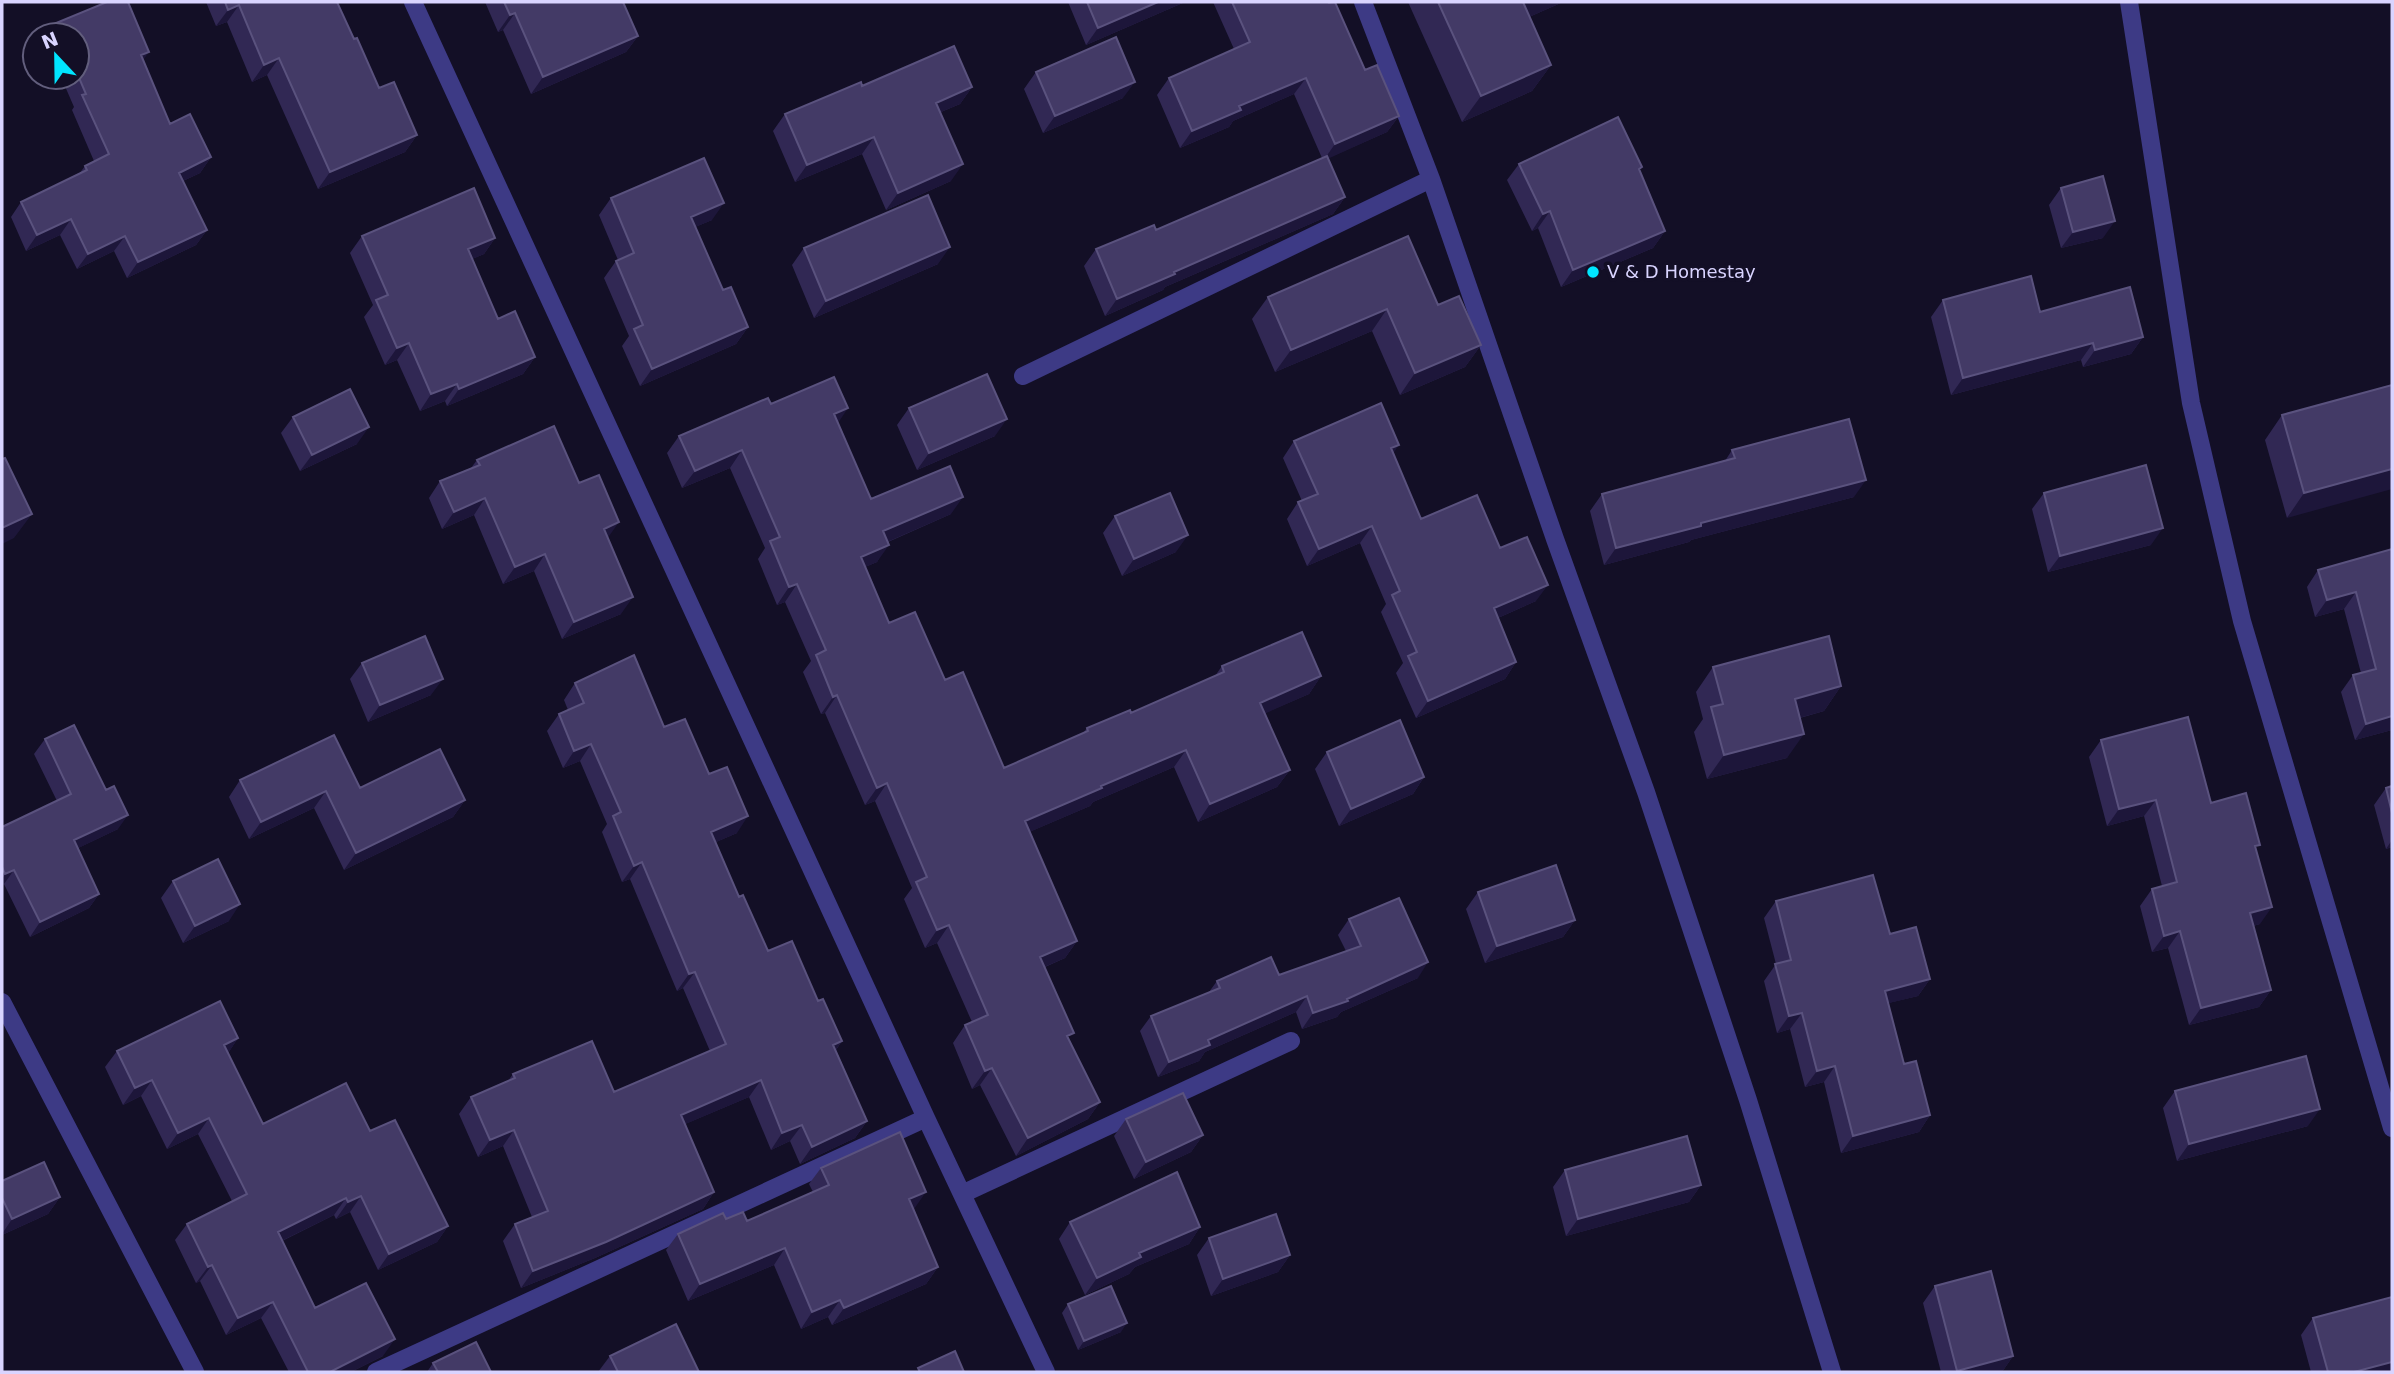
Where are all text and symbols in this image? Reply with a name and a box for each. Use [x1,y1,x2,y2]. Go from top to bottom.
north arrow [21,21,91,91]
text: N [38,27,61,53]
place label: V & D Homestay [1607,261,1756,282]
marker: V & D Homestay [1585,264,1601,280]

